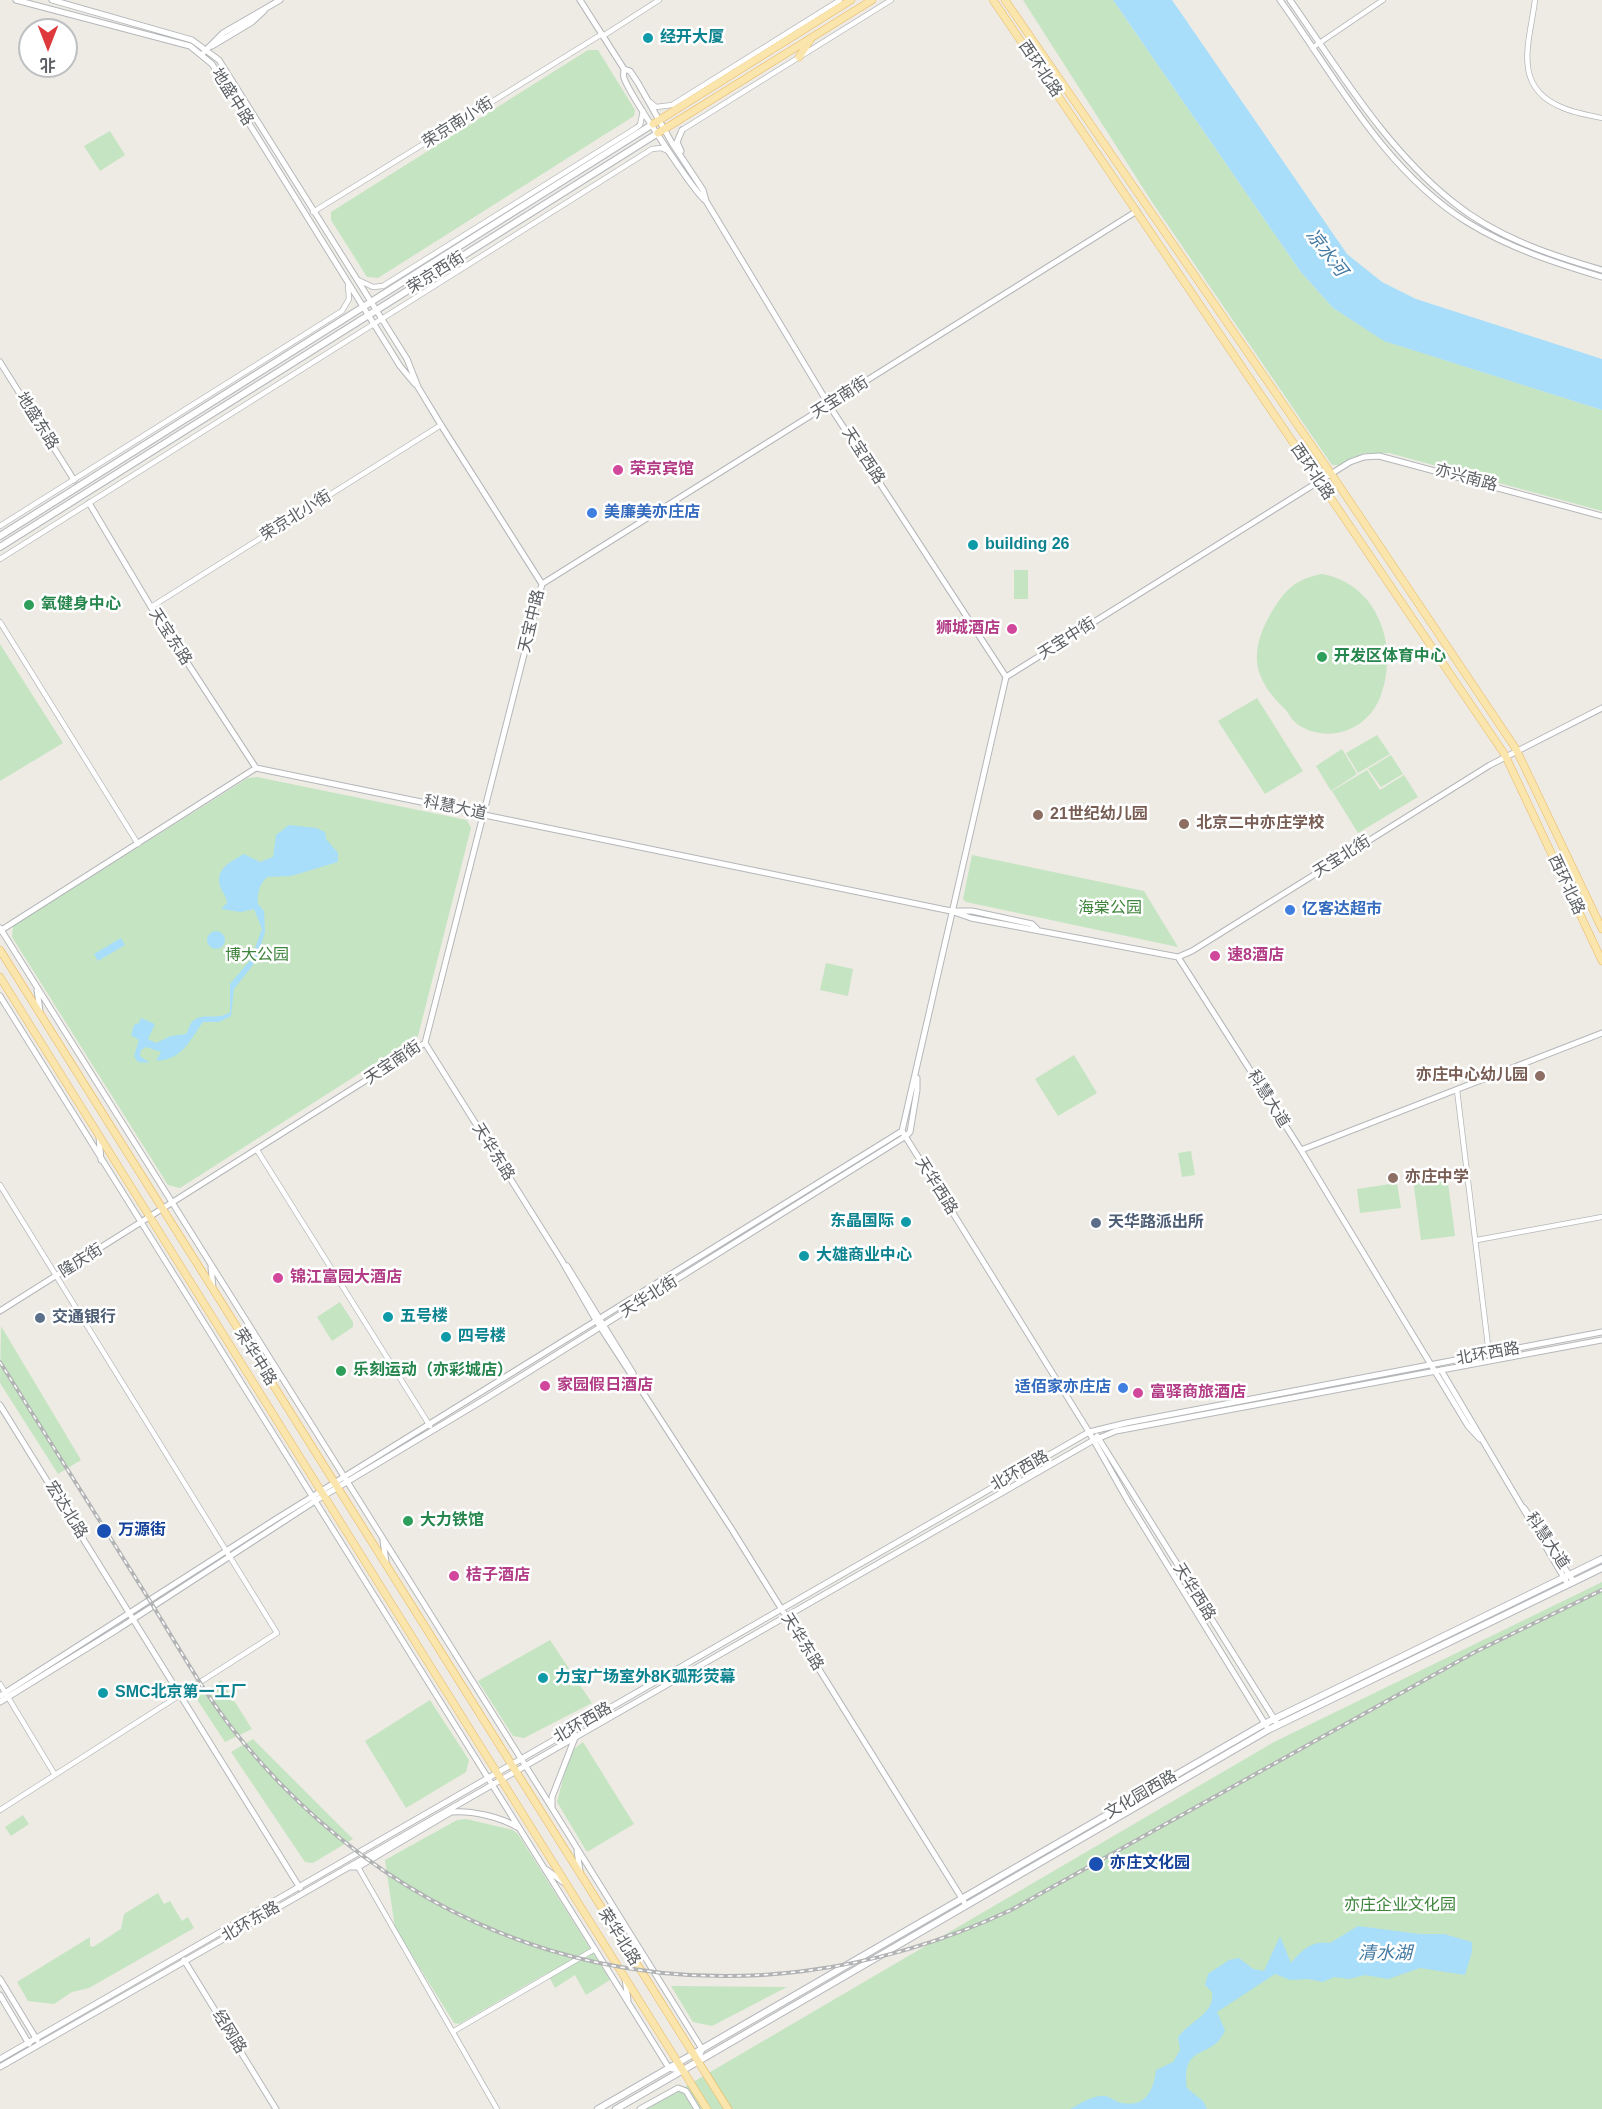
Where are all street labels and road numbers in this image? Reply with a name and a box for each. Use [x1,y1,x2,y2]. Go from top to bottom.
street label: 西环北路 [1014,37,1066,101]
street label: 地盛中路 [207,65,257,129]
street label: 荣京南小街 [419,94,497,152]
street label: 荣京西街 [404,248,468,298]
street label: 天宝南街 [808,373,872,423]
street label: 地盛东路 [12,389,62,453]
street label: 天宝西路 [838,424,888,488]
street label: 西环北路 [1286,440,1338,504]
street label: 亦兴南路 [1433,460,1499,496]
street label: 荣京北小街 [257,487,335,545]
street label: 天宝中路 [515,588,549,654]
street label: 天宝东路 [145,605,195,669]
street label: 天宝中街 [1035,614,1099,664]
street label: 科慧大道 [422,792,488,824]
street label: 天宝北街 [1310,832,1374,882]
street label: 西环北路 [1544,852,1588,918]
street label: 天宝南街 [361,1037,425,1089]
street label: 科慧大道 [1243,1067,1293,1131]
street label: 天华东路 [468,1120,518,1184]
street label: 天华西路 [911,1154,961,1218]
street label: 隆庆街 [56,1240,106,1282]
street label: 天华北街 [617,1272,681,1322]
street label: 荣华中路 [230,1325,280,1389]
street label: 北环西路 [1455,1339,1521,1369]
street label: 北环西路 [987,1447,1053,1495]
street label: 宏达北路 [41,1478,91,1542]
street label: 科慧大道 [1521,1509,1573,1573]
street label: 天华西路 [1169,1560,1219,1624]
street label: 天华东路 [777,1610,827,1674]
street label: 北环西路 [550,1699,616,1747]
street label: 文化园西路 [1102,1767,1180,1823]
street label: 北环东路 [218,1898,284,1946]
street label: 荣华北路 [594,1905,644,1969]
street label: 经网路 [208,2007,250,2057]

